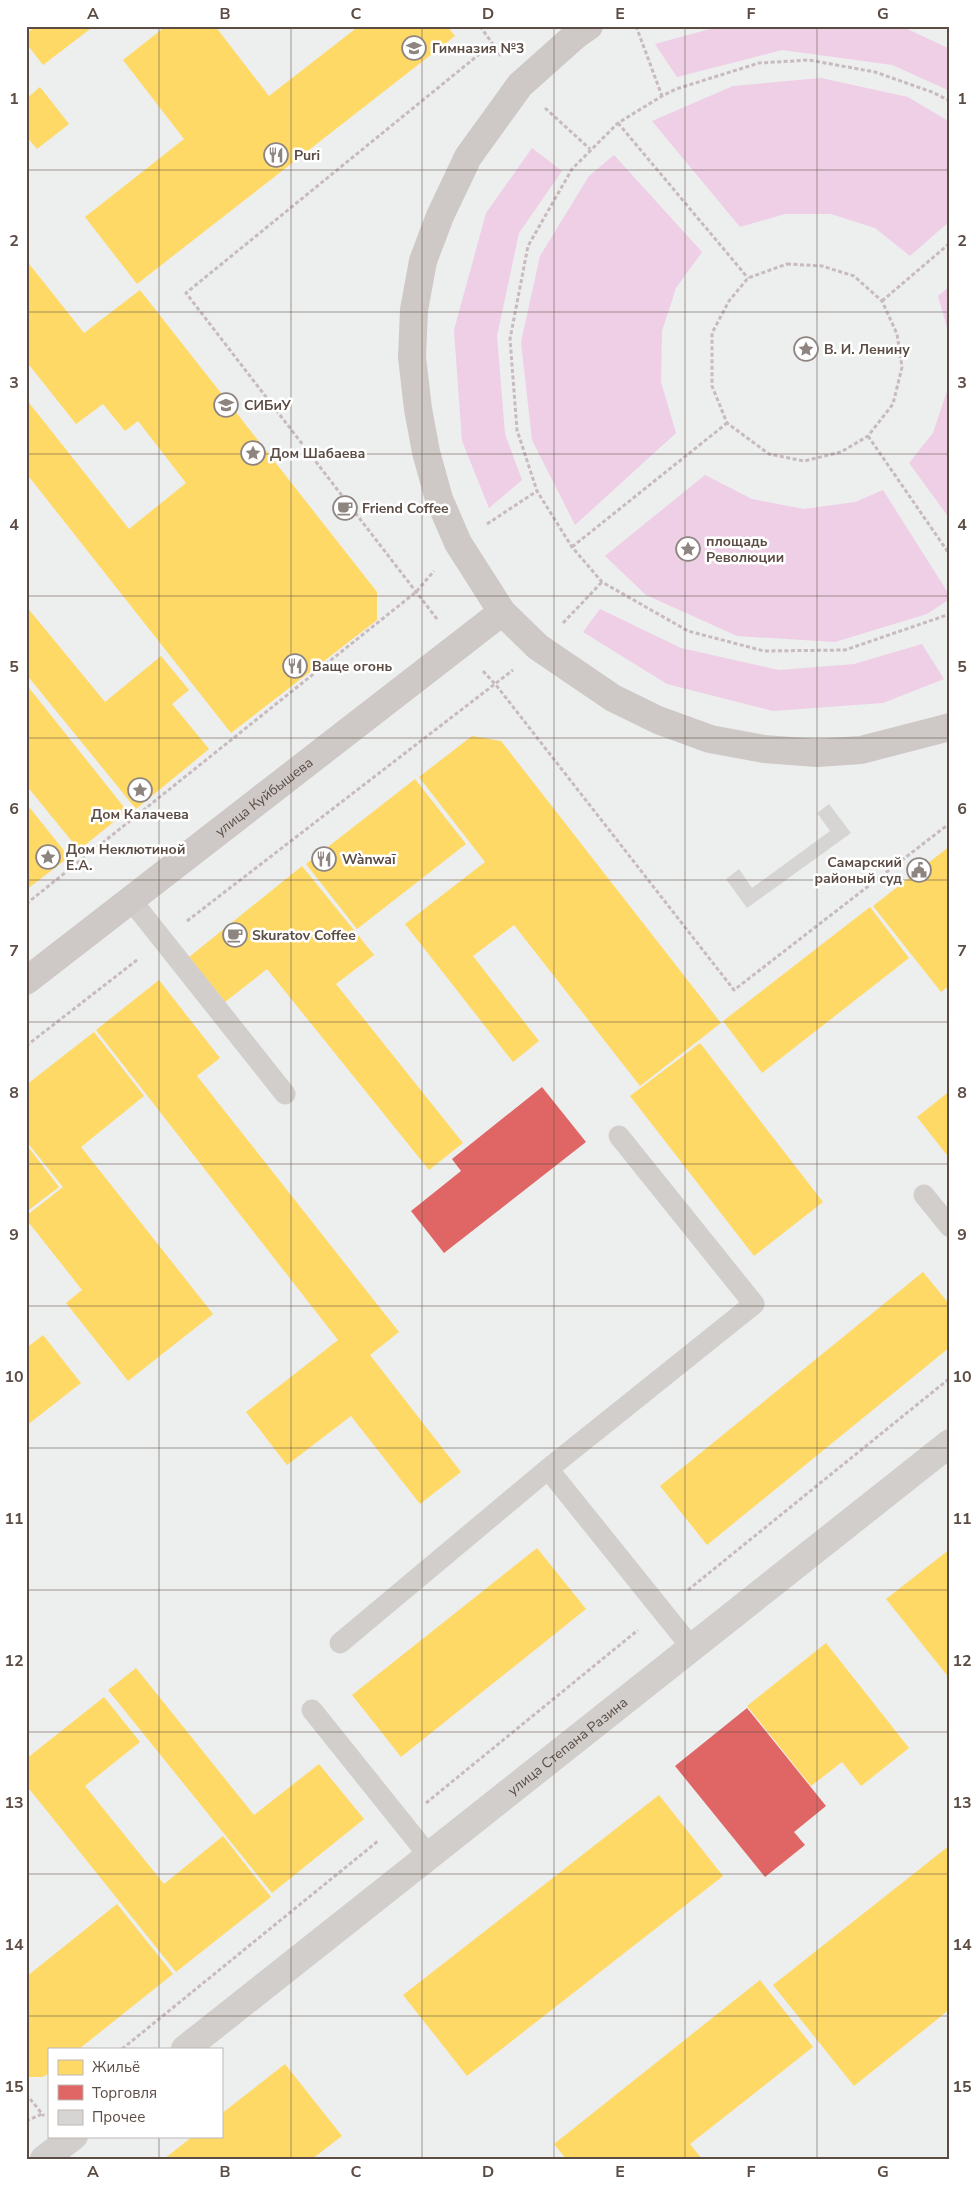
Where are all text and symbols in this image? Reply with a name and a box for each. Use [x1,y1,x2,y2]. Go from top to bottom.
text: A [87,3,99,25]
text: B [219,3,231,25]
text: C [351,3,362,25]
text: D [482,3,494,25]
text: E [615,3,625,25]
text: F [747,3,756,25]
text: G [877,3,889,25]
school or university icon: Гимназия №3 [401,35,427,61]
place label: Гимназия №3 [432,39,524,58]
text: 1 [9,88,19,110]
text: 1 [957,88,967,110]
restaurant icon: Puri [263,142,289,168]
place label: Puri [294,146,320,165]
text: 2 [9,230,19,252]
text: 2 [957,230,967,252]
place icon: В. И. Ленину [793,336,819,362]
place label: В. И. Ленину [824,340,910,359]
text: 3 [9,372,19,394]
text: 3 [957,372,967,394]
school or university icon: СИБиУ [213,392,239,418]
place label: СИБиУ [244,396,291,415]
place icon: Дом Шабаева [240,440,266,466]
place label: Дом Шабаева [270,444,365,463]
cafe icon: Friend Coffee [332,495,358,521]
place label: Friend Coffee [362,499,449,518]
text: 4 [9,514,19,536]
text: 4 [957,514,967,536]
place label: площадь Революции [706,532,784,567]
place icon: площадь Революции [675,536,701,562]
restaurant icon: Ваще огонь [282,653,308,679]
text: 5 [9,656,19,678]
text: 5 [957,656,967,678]
place label: Ваще огонь [312,657,393,676]
street label: улица Куйбышева [211,753,317,841]
place icon: Дом Калачева [127,777,153,803]
text: 6 [9,798,19,820]
text: 6 [957,798,967,820]
place label: Дом Калачева [91,805,189,824]
place label: Дом Неклютиной Е.А. [66,840,185,875]
place icon: Дом Неклютиной Е.А. [35,844,61,870]
restaurant icon: Wànwaī [311,846,337,872]
place label: Wànwaī [342,850,396,869]
place label: Самарский районый суд [814,853,902,888]
public building icon: Самарский районый суд [906,857,932,883]
cafe icon: Skuratov Coffee [222,922,248,948]
place label: Skuratov Coffee [252,926,356,945]
text: 7 [9,940,19,962]
text: 7 [957,940,967,962]
text: 8 [9,1082,19,1104]
text: 8 [957,1082,967,1104]
text: 9 [9,1224,19,1246]
text: 9 [957,1224,967,1246]
text: 10 [4,1366,24,1388]
text: 10 [952,1366,972,1388]
text: 11 [4,1508,24,1530]
text: 11 [952,1508,972,1530]
text: 12 [4,1650,24,1672]
text: 12 [952,1650,972,1672]
street label: улица Степана Разина [504,1693,632,1800]
text: 13 [4,1792,24,1814]
text: 13 [952,1792,972,1814]
text: 14 [4,1934,24,1956]
text: 14 [952,1934,972,1956]
legend [48,2048,222,2138]
text: Жильё [92,2057,140,2077]
text: 15 [4,2076,24,2098]
text: 15 [952,2076,972,2098]
text: Торговля [92,2083,157,2103]
text: Прочее [92,2107,145,2127]
text: A [87,2161,99,2183]
text: B [219,2161,231,2183]
text: C [351,2161,362,2183]
text: D [482,2161,494,2183]
text: E [615,2161,625,2183]
text: F [747,2161,756,2183]
text: G [877,2161,889,2183]

